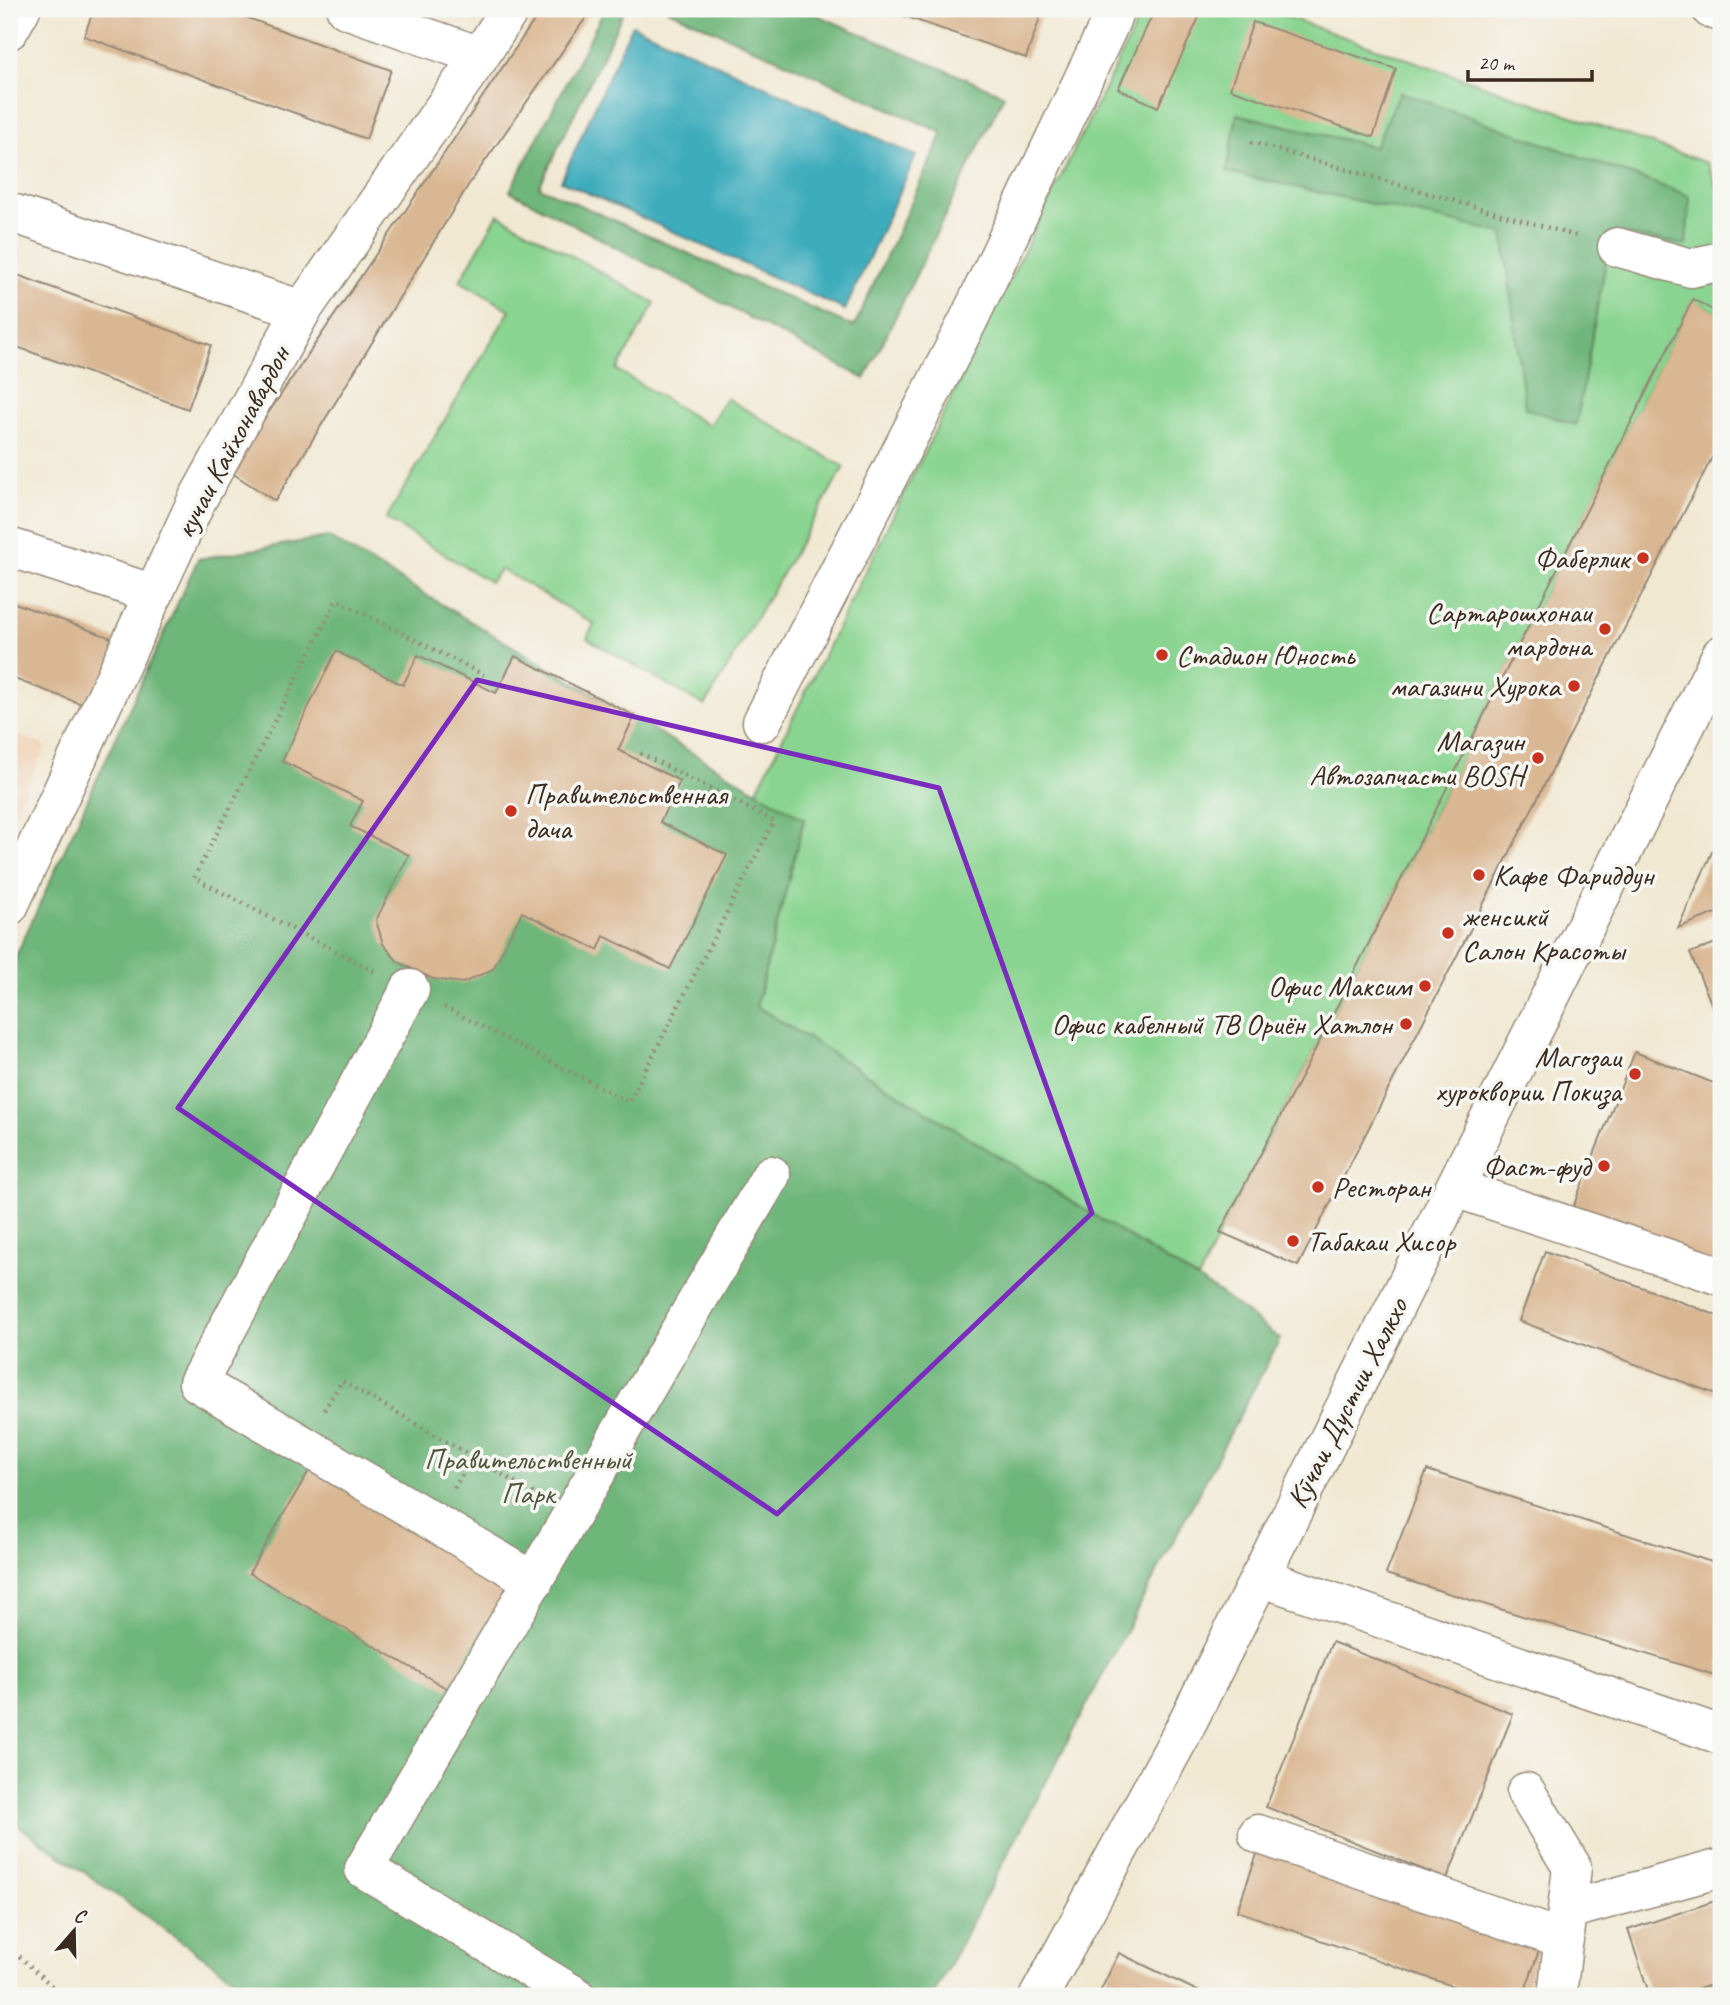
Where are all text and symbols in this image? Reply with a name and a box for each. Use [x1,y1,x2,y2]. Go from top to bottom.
scale bar [1468,38,1592,82]
text: 20 m [1478,50,1516,76]
street label: кучаи Кайхонавардон [165,337,300,545]
place label: Фаберлик [1535,539,1632,577]
marker: Фаберлик [1635,550,1651,566]
place label: Сартарошхонаи мардона [1426,593,1594,665]
marker: Сартарошхонаи мардона [1597,621,1613,637]
place label: Стадион Юность [1176,636,1357,674]
marker: Стадион Юность [1154,647,1170,663]
place label: магазини Хурока [1390,667,1562,705]
marker: магазини Хурока [1566,678,1582,694]
place label: Магазин Автозапчасти BOSH [1309,722,1529,794]
marker: Магазин Автозапчасти BOSH [1530,750,1546,766]
place label: Правительственная дача [525,775,729,847]
marker: Правительственная дача [503,803,519,819]
place label: Кафе Фариддун [1493,856,1655,894]
marker: Кафе Фариддун [1471,867,1487,883]
place label: женсикй Салон Красоты [1462,897,1627,969]
marker: женсикй Салон Красоты [1440,925,1456,941]
place label: Офис Максим [1268,967,1414,1005]
marker: Офис Максим [1417,978,1433,994]
place label: Офис кабелный ТВ Ориён Хатлон [1051,1005,1394,1043]
marker: Офис кабелный ТВ Ориён Хатлон [1398,1016,1414,1032]
place label: Магозаи хуроквории Покиза [1435,1038,1623,1110]
marker: Магозаи хуроквории Покиза [1627,1066,1643,1082]
place label: Фаст-фуд [1483,1147,1592,1185]
marker: Фаст-фуд [1596,1158,1612,1174]
place label: Ресторан [1332,1168,1432,1206]
marker: Ресторан [1310,1179,1326,1195]
place label: Табакаи Хисор [1307,1222,1457,1260]
marker: Табакаи Хисор [1285,1233,1301,1249]
street label: Кӯчаи Дустии Халкхо [1278,1290,1417,1515]
park label: Правительственный Парк [424,1440,633,1512]
north arrow [38,1896,108,1966]
text: С [71,1903,90,1930]

